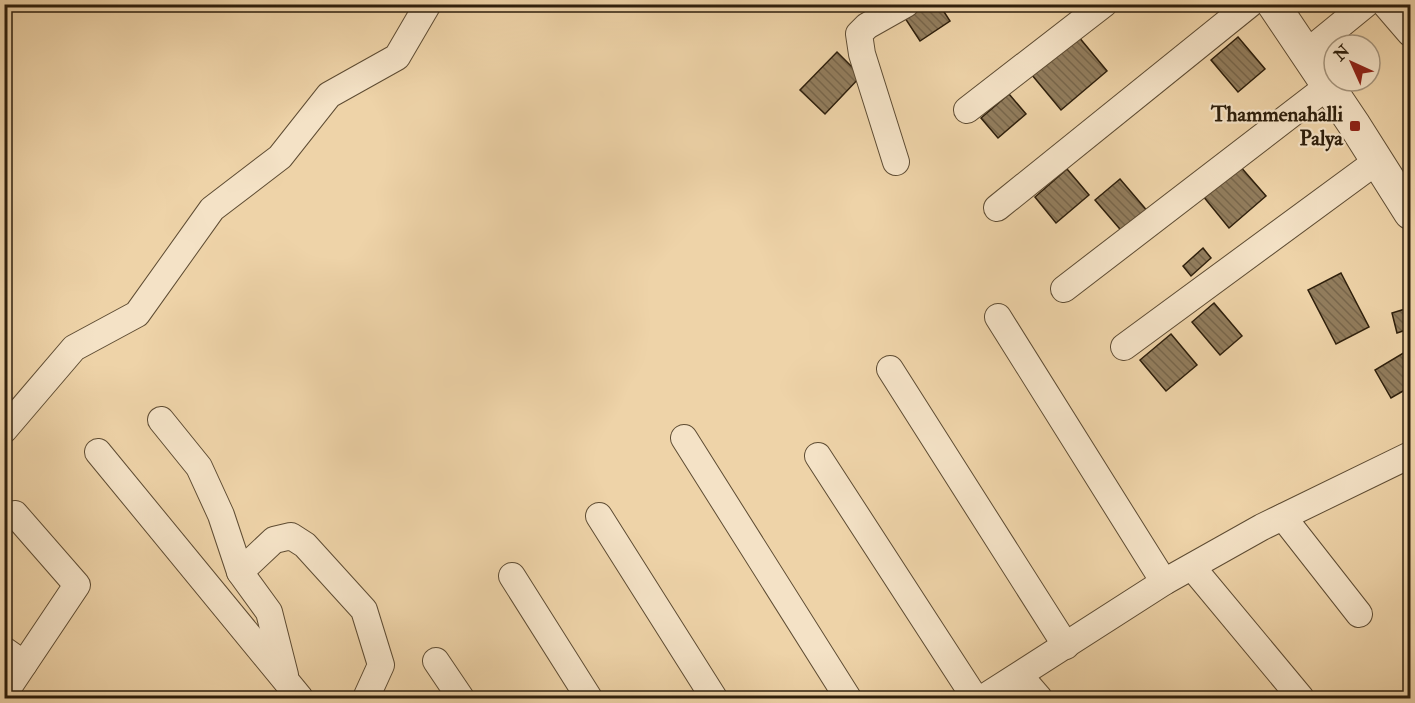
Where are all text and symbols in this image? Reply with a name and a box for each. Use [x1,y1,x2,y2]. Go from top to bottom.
north arrow [1322,33,1382,93]
text: N [1329,40,1355,66]
place label: Thammenahalli Palya [1210,101,1344,152]
marker: Thammenahalli Palya [1348,119,1362,133]

